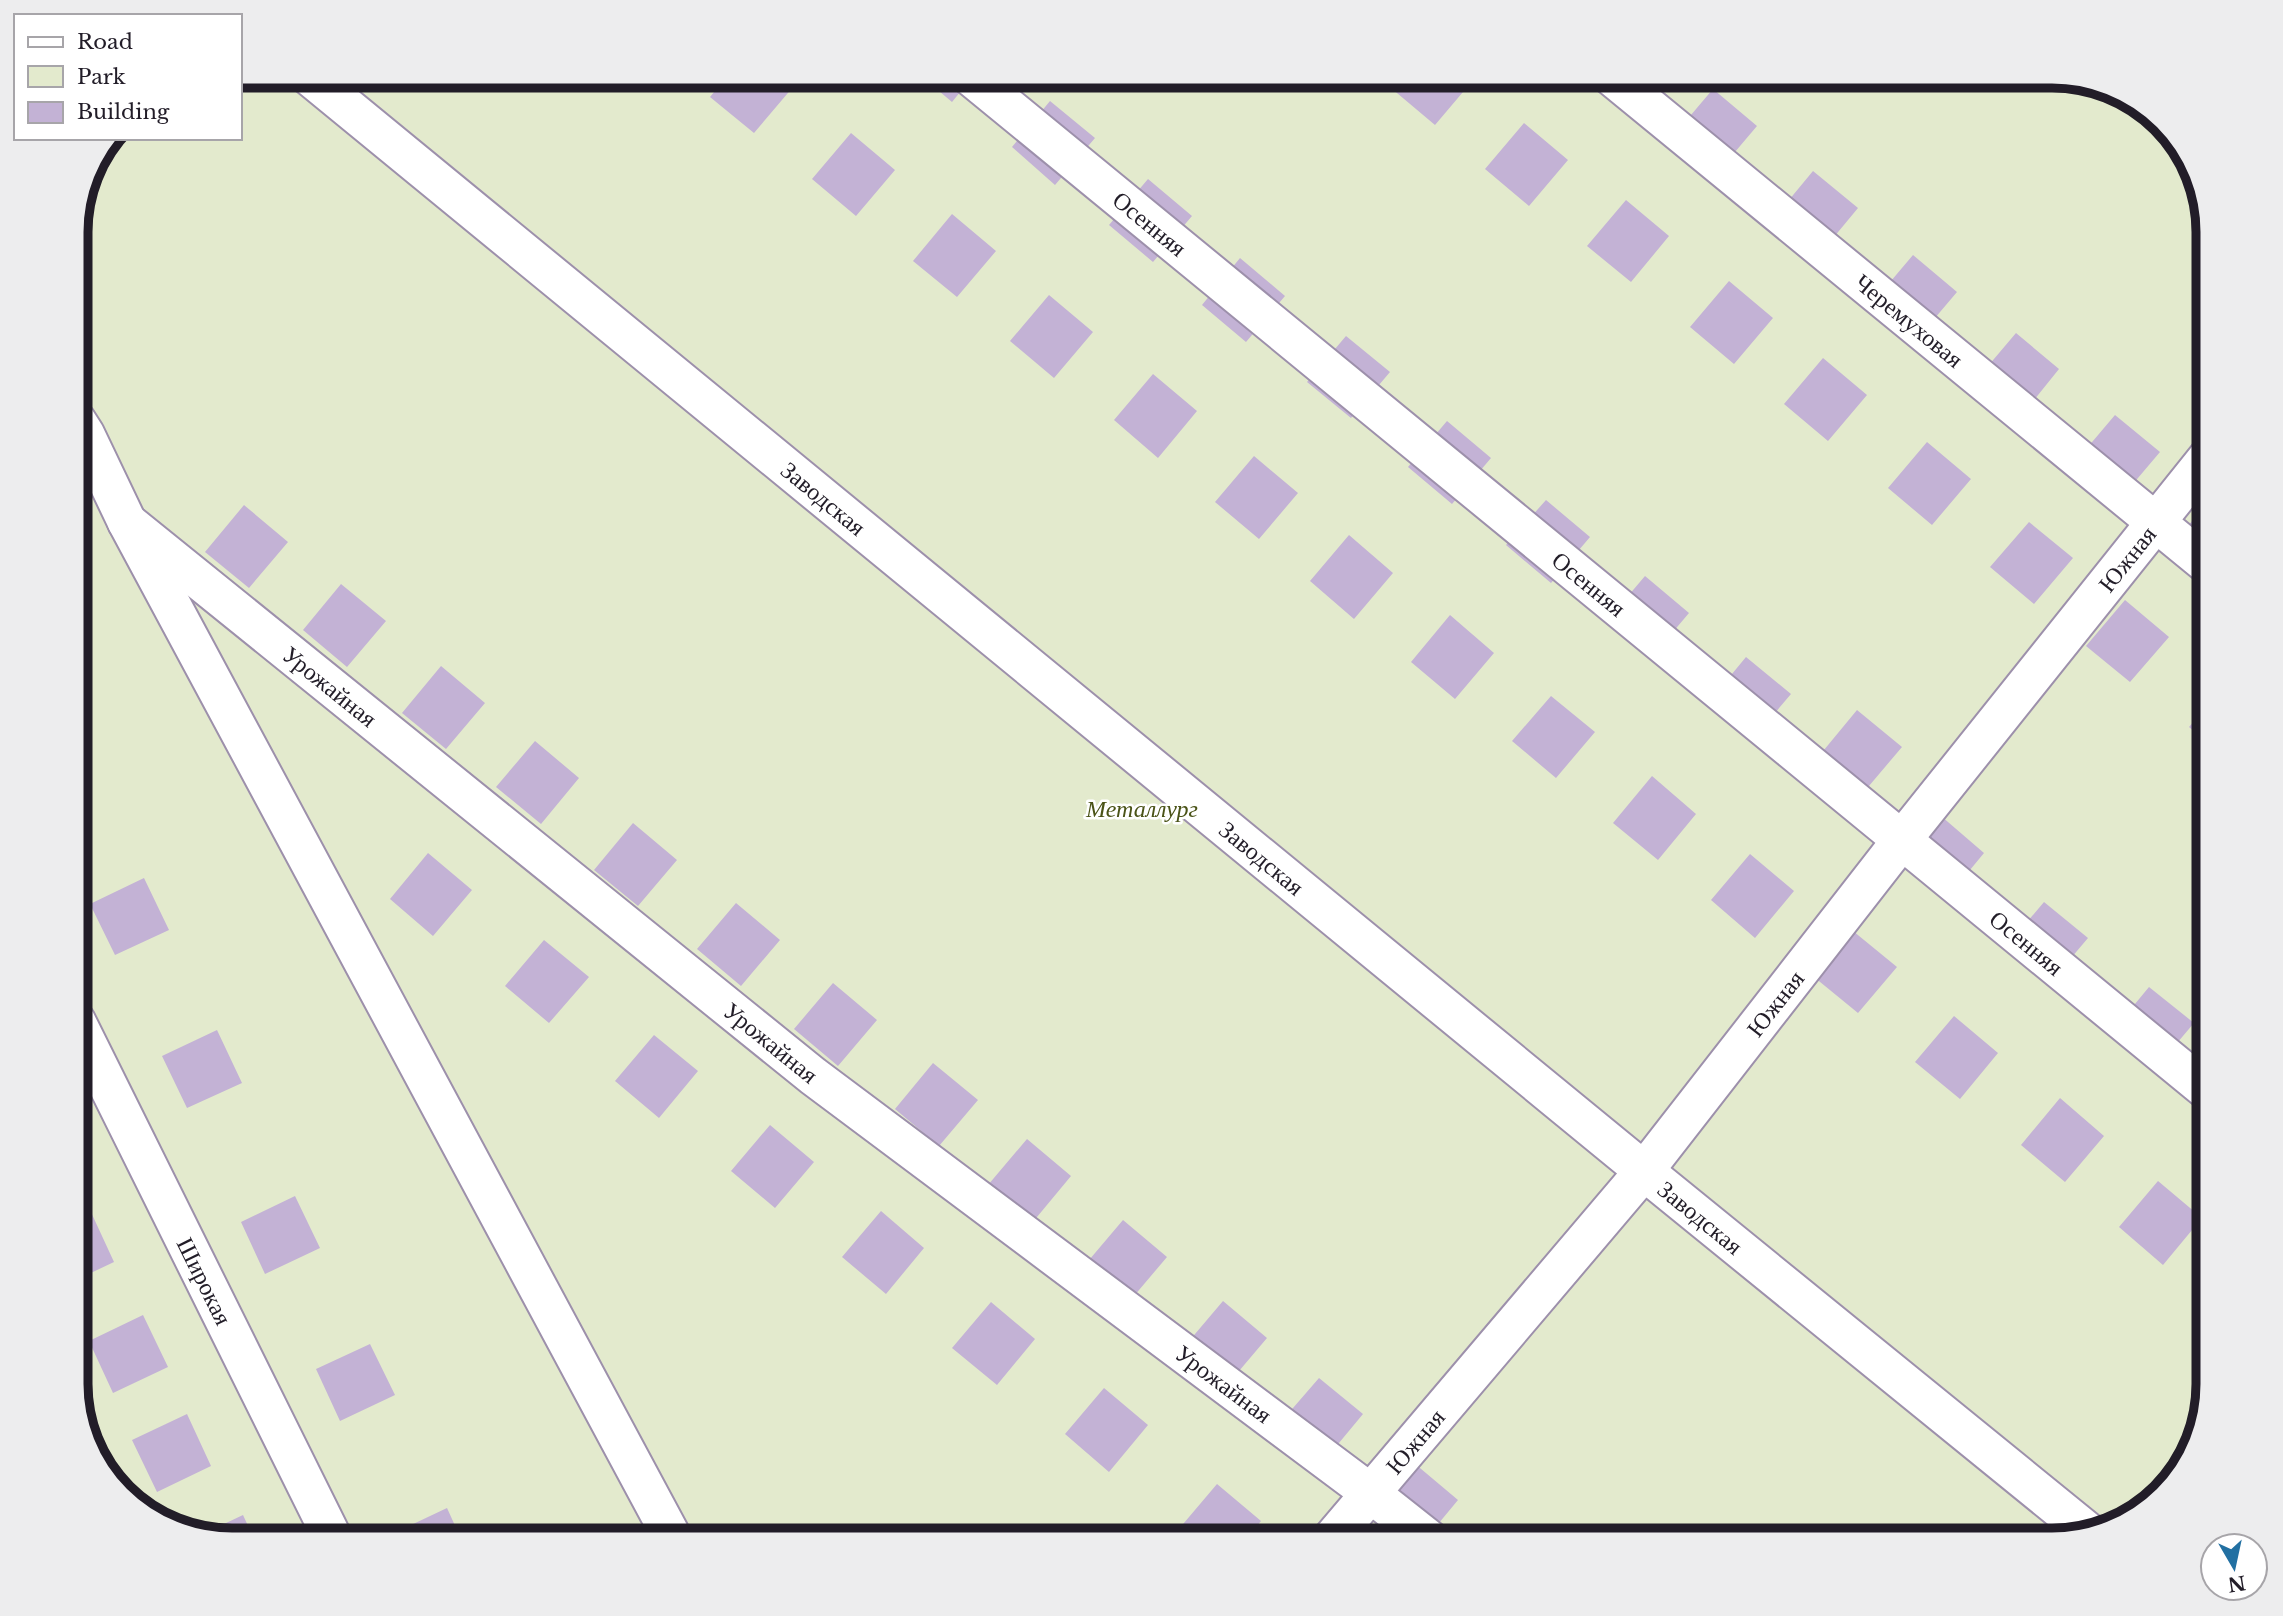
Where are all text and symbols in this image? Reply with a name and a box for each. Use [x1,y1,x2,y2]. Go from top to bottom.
legend [14,14,242,140]
text: Road [77,29,133,55]
text: Park [77,64,126,90]
text: Building [77,99,170,125]
street label: Осенняя [1107,185,1193,262]
street label: Черемуховая [1849,267,1970,373]
street label: Заводская [775,455,872,541]
street label: Южная [2092,520,2162,597]
street label: Осенняя [1546,545,1632,622]
street label: Урожайная [277,639,383,733]
park label: Металлург [1085,794,1198,823]
street label: Заводская [1214,814,1310,901]
street label: Осенняя [1984,904,2070,981]
street label: Южная [1740,964,1810,1042]
street label: Урожайная [718,995,824,1089]
street label: Заводская [1652,1174,1749,1260]
street label: Широкая [171,1232,239,1329]
street label: Урожайная [1170,1338,1278,1429]
street label: Южная [1379,1403,1450,1480]
north arrow [2199,1532,2269,1602]
text: N [2226,1571,2247,1596]

